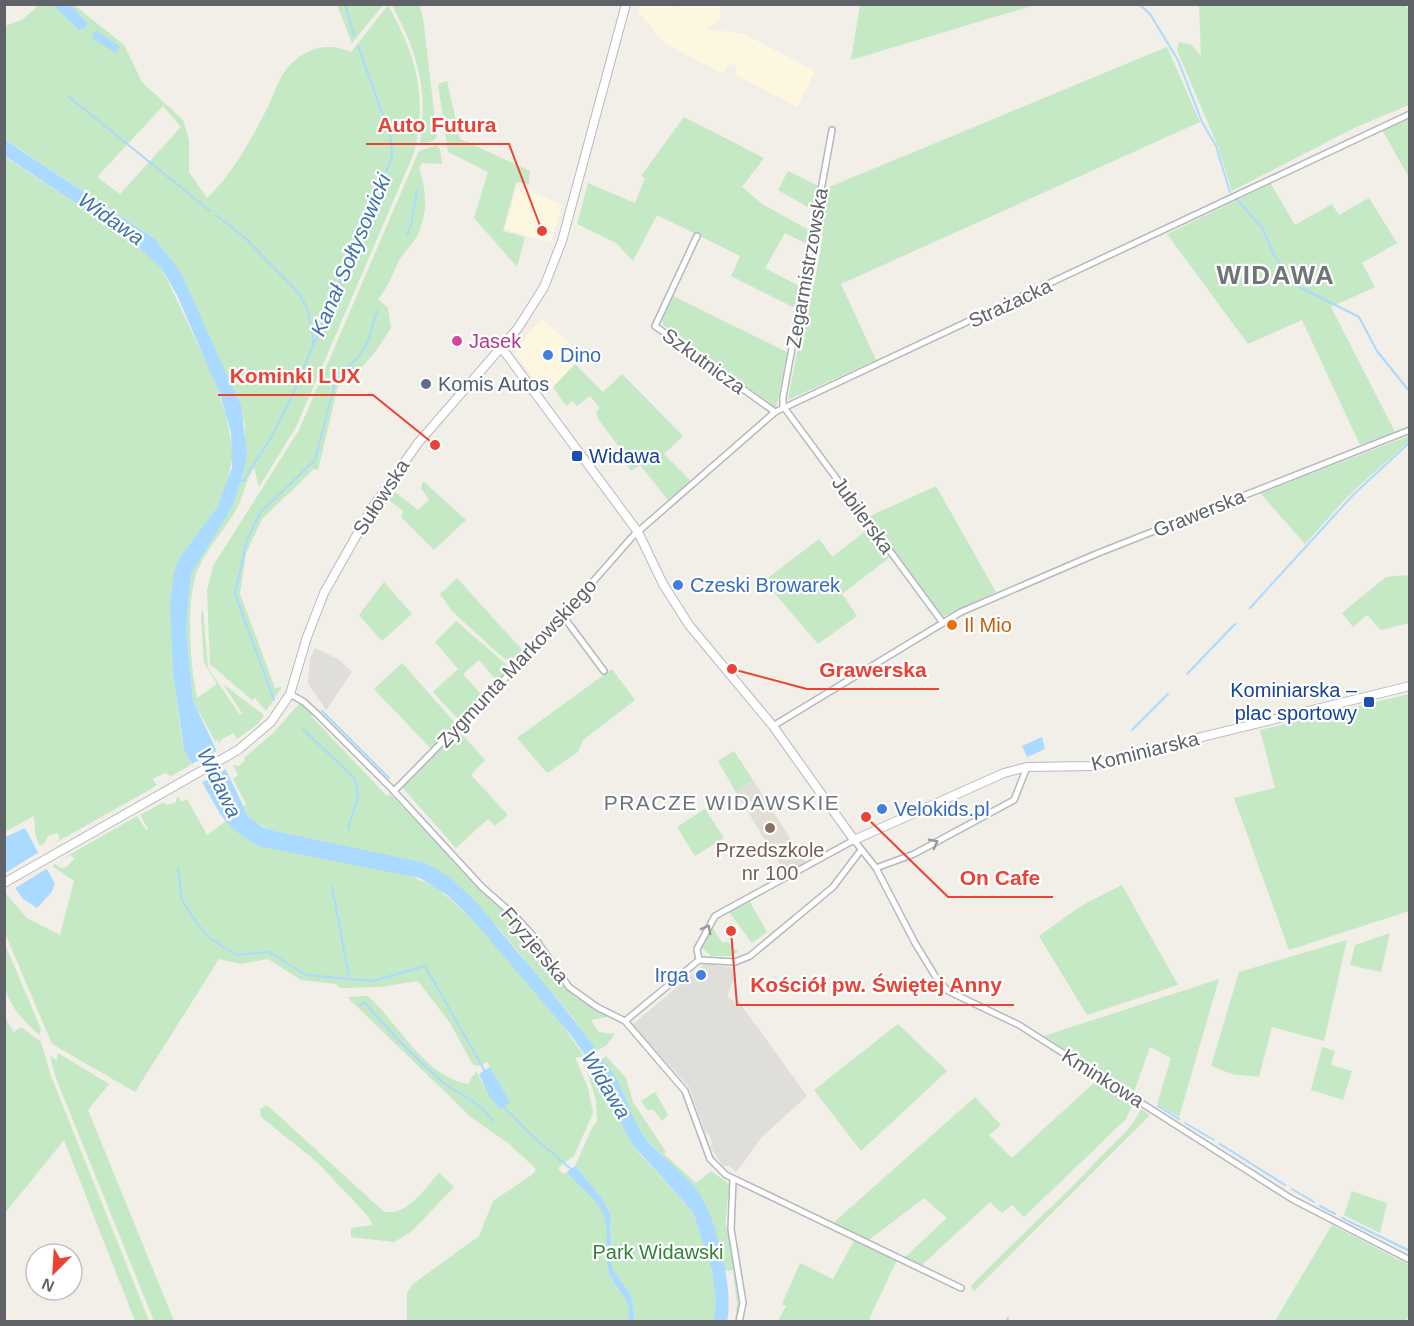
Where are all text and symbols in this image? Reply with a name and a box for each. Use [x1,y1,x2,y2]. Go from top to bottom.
callout: Auto Futura [366,105,509,144]
text: Auto Futura [378,113,497,136]
water label: Kanał Sołtysowicki [306,169,396,339]
street label: Zegarmistrzowska [782,185,832,350]
water label: Widawa [74,188,148,249]
district label: WIDAWA [1217,260,1335,290]
street label: Strażacka [965,274,1056,332]
street label: Szkutnicza [658,324,750,399]
place label: Jasek [469,330,522,352]
marker: Jasek [450,334,464,348]
place label: Dino [560,344,601,366]
marker: Dino [541,348,555,362]
callout: Kominki LUX [218,356,373,395]
text: Kominki LUX [230,364,360,387]
place label: Komis Autos [438,373,549,395]
marker: Komis Autos [419,377,433,391]
place label: Widawa [589,445,661,467]
marker: Widawa [570,449,584,463]
street label: Sułowska [348,454,414,539]
street label: Jubilerska [828,472,899,559]
street label: Grawerska [1150,484,1249,541]
street label: Zygmunta Markowskiego [433,574,601,752]
place label: Czeski Browarek [690,574,841,596]
marker: Czeski Browarek [671,578,685,592]
place label: Il Mio [964,614,1012,636]
marker: Il Mio [945,618,959,632]
callout: Grawerska [807,650,939,689]
text: Grawerska [819,658,927,681]
place label: Kominiarska – plac sportowy [1230,679,1358,724]
marker: Kominiarska – plac sportowy [1362,695,1376,709]
street label: Kominiarska [1089,727,1202,775]
water label: Widawa [193,744,246,821]
district label: PRACZE WIDAWSKIE [604,791,840,814]
place label: Velokids.pl [894,798,990,820]
marker: Velokids.pl [875,802,889,816]
marker: Przedszkole nr 100 [763,821,777,835]
place label: Przedszkole nr 100 [716,839,824,884]
one-way arrow [928,839,939,850]
callout: On Cafe [948,858,1053,897]
text: On Cafe [960,866,1040,889]
street label: Fryzjerska [497,903,574,988]
one-way arrow [700,925,711,936]
place label: Irga [655,964,690,986]
callout: Kościół pw. Świętej Anny [737,966,1014,1005]
marker: Irga [694,968,708,982]
text: Kościół pw. Świętej Anny [750,973,1002,996]
street label: Kminkowa [1058,1044,1149,1112]
water label: Widawa [577,1047,635,1123]
park label: Park Widawski [592,1241,724,1263]
north arrow [24,1242,84,1302]
text: N [39,1275,57,1295]

